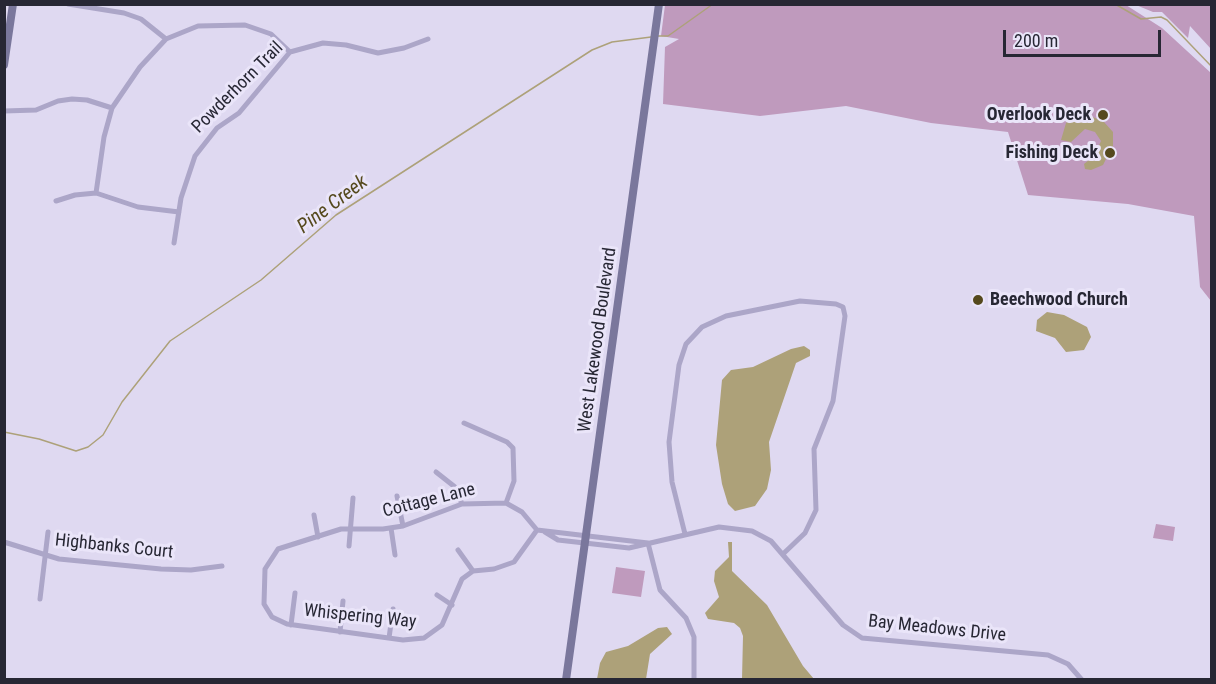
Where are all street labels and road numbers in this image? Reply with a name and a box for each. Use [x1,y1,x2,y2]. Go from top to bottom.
street label: Powderhorn Trail [188,38,288,138]
street label: West Lakewood Boulevard [574,246,622,434]
street label: Cottage Lane [381,479,477,523]
street label: Highbanks Court [54,530,174,564]
street label: Whispering Way [303,600,417,634]
street label: Bay Meadows Drive [867,611,1007,647]

